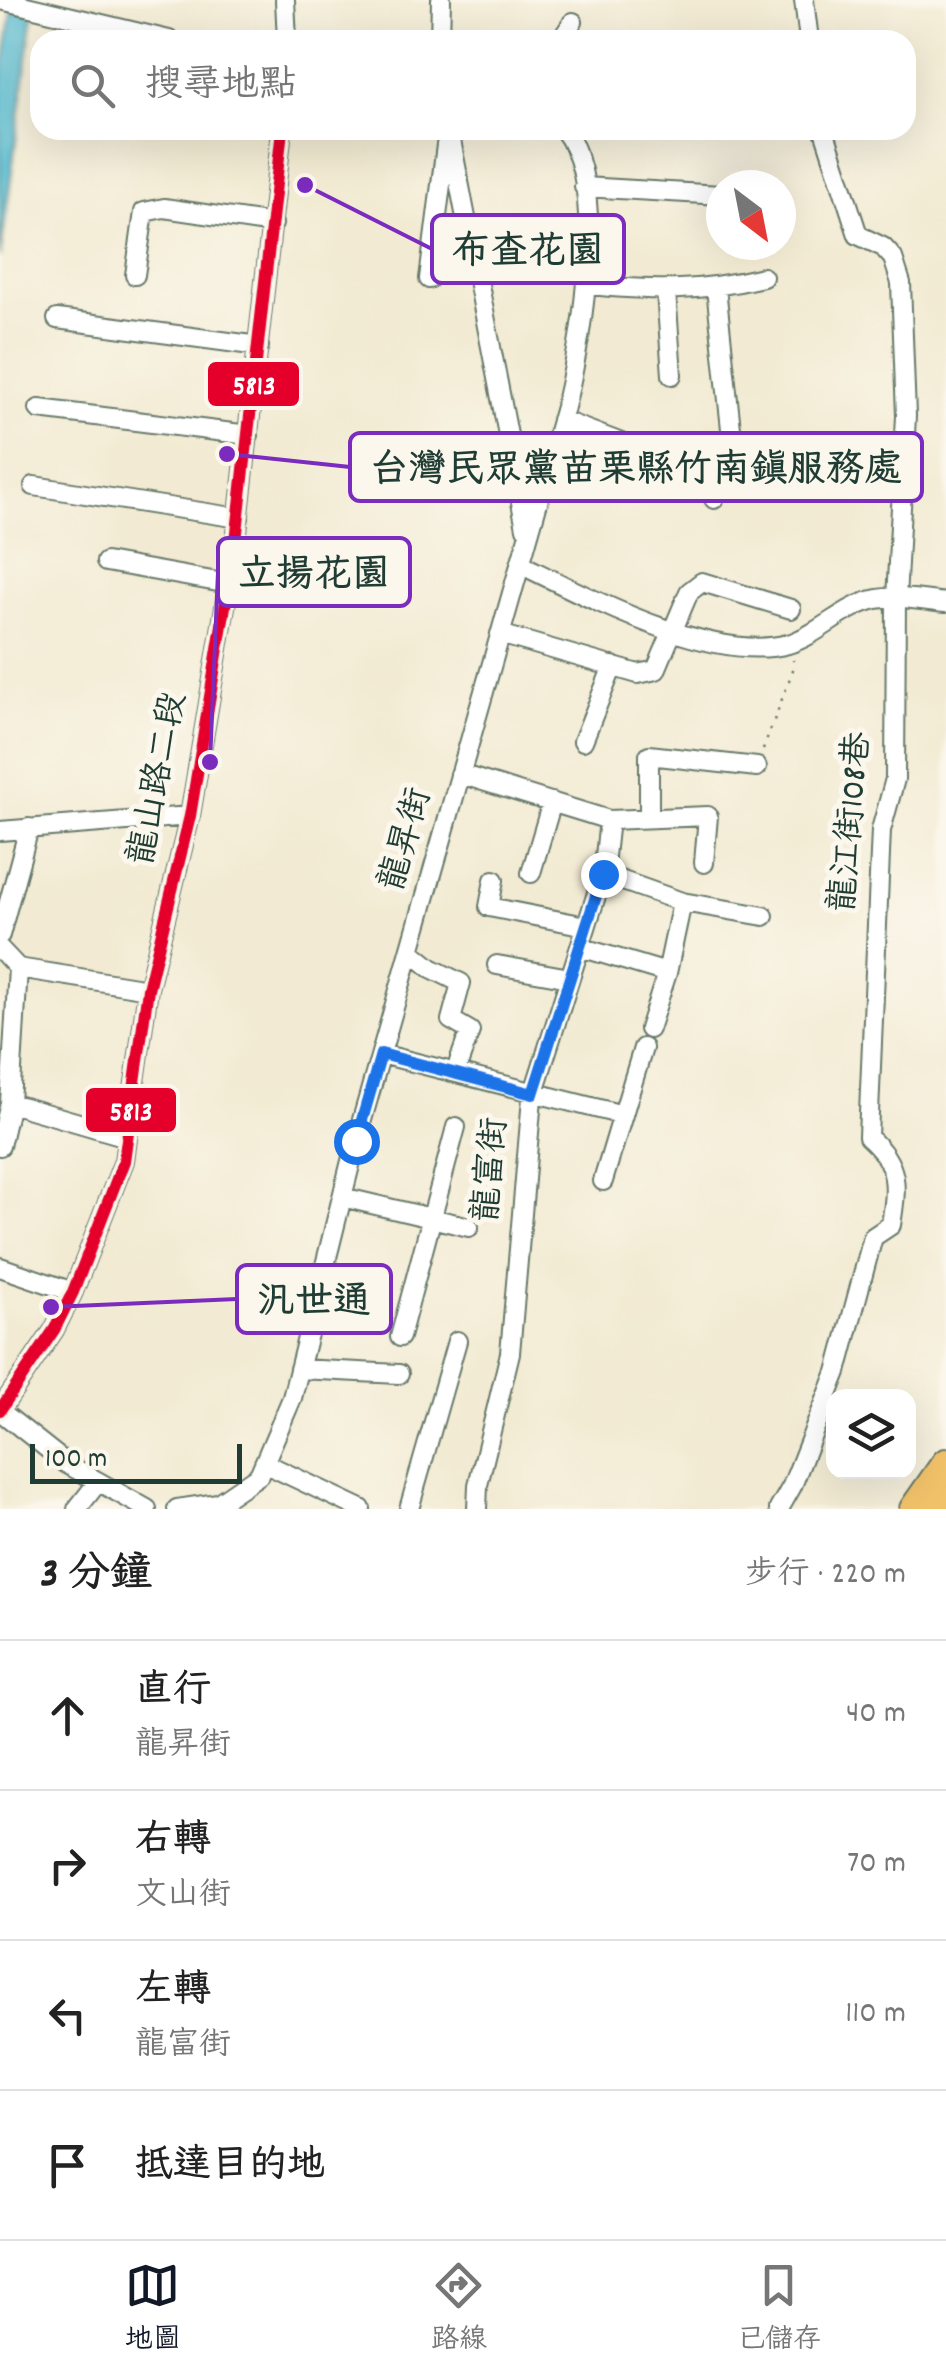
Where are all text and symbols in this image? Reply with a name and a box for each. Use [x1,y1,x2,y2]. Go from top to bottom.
search box [30,30,916,140]
icon: search [65,58,120,113]
text: 搜尋地點 [145,60,297,115]
north arrow [706,170,796,260]
callout: 布查花園 [432,215,624,283]
text: 布查花園 [452,227,604,282]
line badge: 5813 [206,360,301,408]
text: 5813 [233,369,275,409]
callout: 台灣民眾黨苗栗縣竹南鎮服務處 [350,433,922,501]
text: 台灣民眾黨苗栗縣竹南鎮服務處 [370,445,902,500]
callout: 立揚花園 [218,538,410,606]
text: 立揚花園 [238,550,390,605]
street label: 龍山路二段 [119,688,201,870]
street label: 龍江街108巷 [820,730,886,914]
street label: 龍昇街 [369,783,447,897]
route end [581,852,627,898]
line badge: 5813 [84,1086,178,1134]
text: 5813 [110,1095,152,1135]
street label: 龍富街 [464,1116,522,1224]
route start [334,1119,380,1165]
callout: 汎世通 [237,1265,391,1333]
text: 汎世通 [257,1277,371,1332]
map controls [826,1389,916,1479]
button: layers [826,1389,916,1479]
scale bar [30,1439,242,1484]
text: 100 m [45,1441,107,1481]
text: 3 分鐘 [40,1547,152,1607]
text: 步行 · 220 m [745,1553,906,1599]
text: 直行 [135,1665,211,1720]
icon: ahead [40,1688,95,1743]
text: 40 m [846,1692,906,1738]
text: 龍昇街 [135,1724,231,1770]
text: 右轉 [135,1815,211,1870]
icon: right [40,1838,95,1893]
text: 70 m [847,1842,906,1888]
text: 文山街 [135,1874,231,1920]
text: 左轉 [135,1965,211,2020]
icon: left [40,1988,95,2043]
text: 110 m [845,1992,906,2038]
text: 龍富街 [135,2024,231,2070]
icon: arrive [40,2138,95,2193]
text: 抵達目的地 [135,2140,325,2195]
tab: 地圖 [125,2258,181,2362]
tab: 路線 [431,2258,487,2362]
tab: 已儲存 [737,2258,821,2362]

